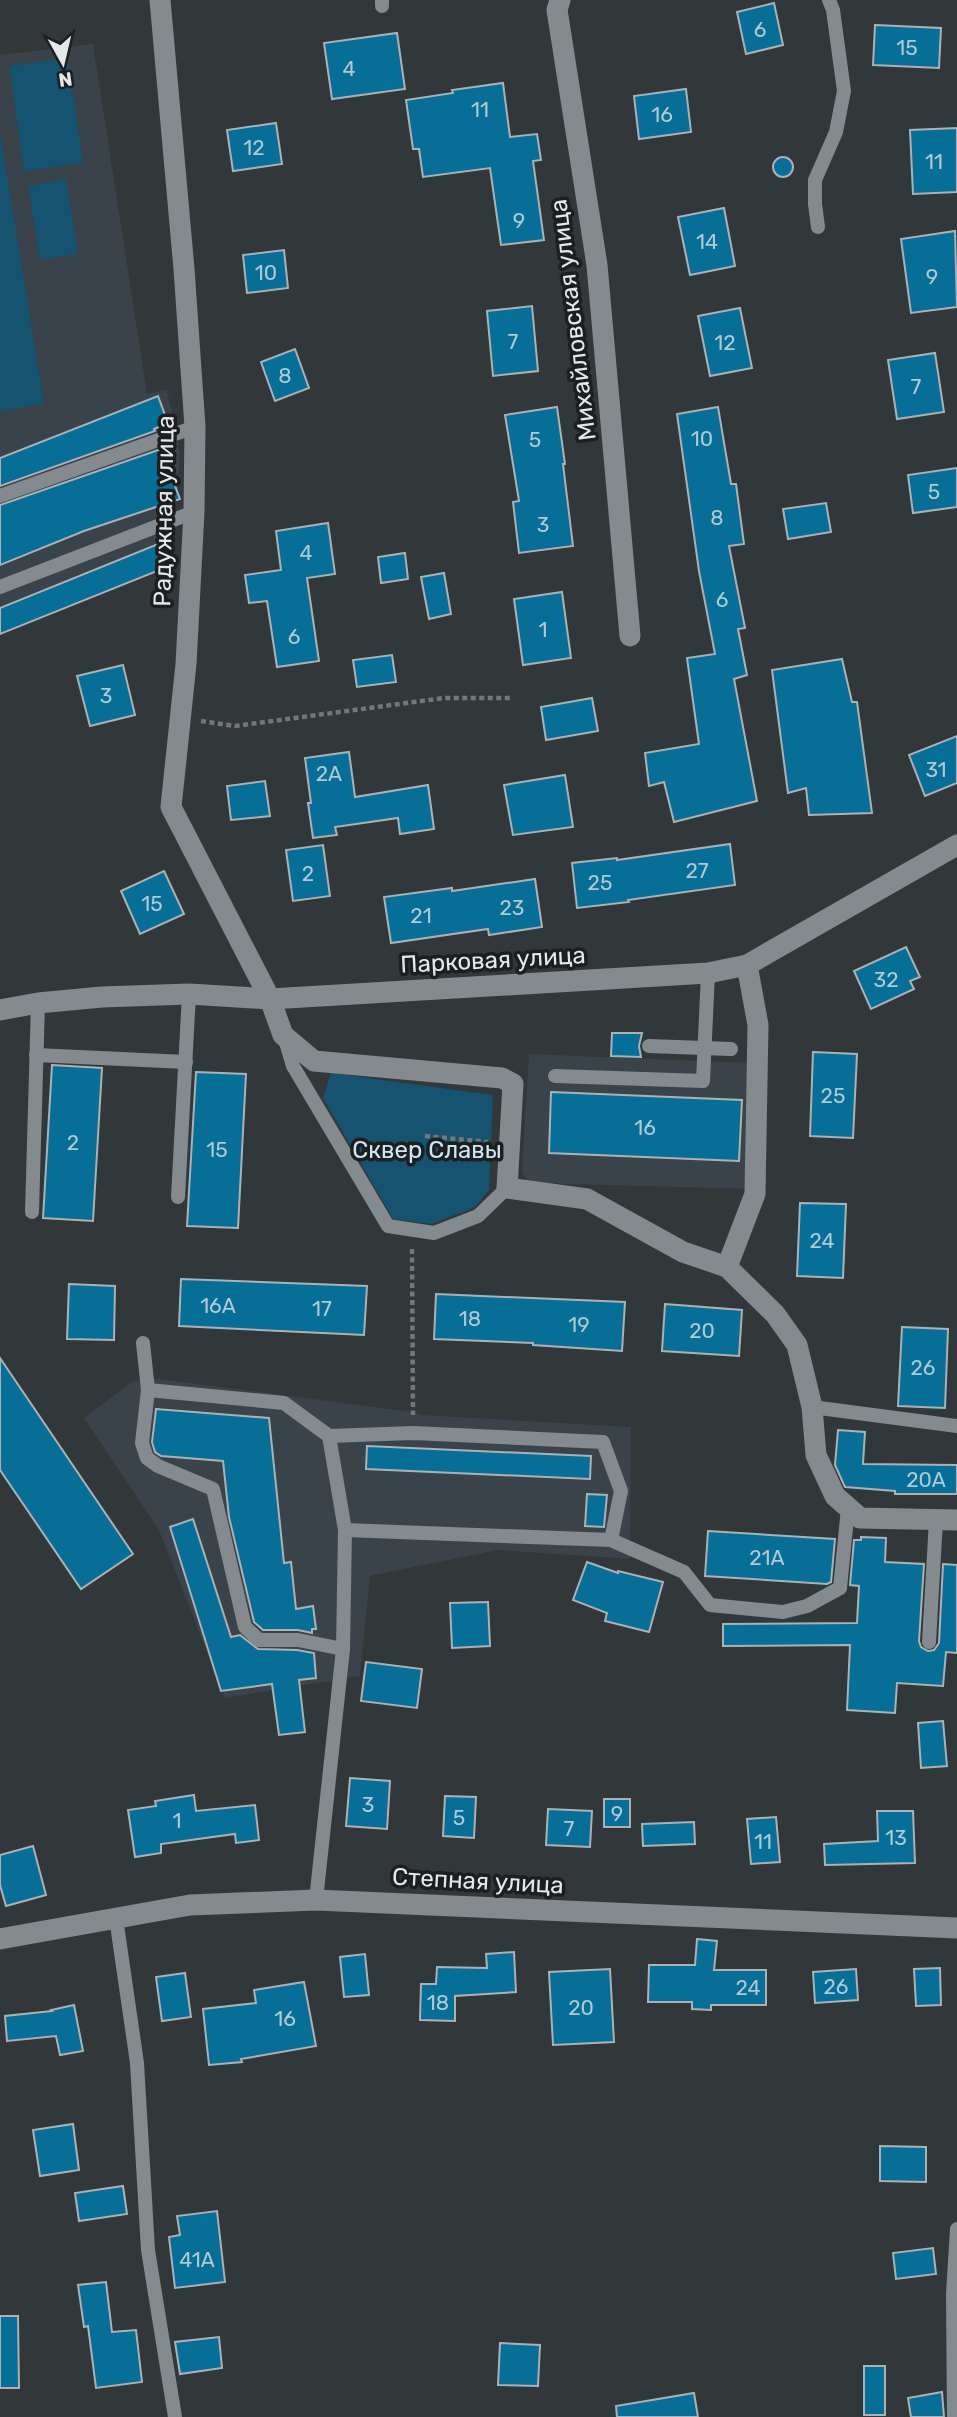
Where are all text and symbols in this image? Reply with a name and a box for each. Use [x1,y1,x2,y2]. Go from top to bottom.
house number: 6 [754,17,766,42]
north arrow [28,28,98,98]
house number: 15 [896,35,918,60]
house number: 4 [342,56,356,81]
text: N [57,67,74,92]
house number: 11 [471,97,489,122]
house number: 16 [651,102,673,127]
house number: 12 [243,135,265,160]
house number: 11 [925,149,943,174]
street label: Михайловская улица [544,198,602,442]
house number: 9 [513,208,525,233]
house number: 14 [696,229,718,254]
house number: 10 [255,260,277,285]
house number: 9 [926,264,938,289]
house number: 7 [508,329,519,354]
house number: 12 [714,330,736,355]
house number: 8 [278,363,292,388]
house number: 7 [911,374,922,399]
street label: Радужная улица [148,415,180,607]
house number: 10 [691,426,713,451]
house number: 5 [529,427,541,452]
house number: 5 [928,479,940,504]
house number: 8 [710,505,724,530]
house number: 3 [537,512,549,537]
house number: 4 [299,540,313,565]
house number: 6 [716,587,728,612]
house number: 1 [539,617,548,642]
house number: 6 [288,624,300,649]
house number: 3 [100,683,112,708]
house number: 31 [925,757,947,782]
house number: 2А [316,761,342,786]
house number: 27 [685,858,709,883]
house number: 2 [302,861,314,886]
house number: 25 [588,870,612,895]
house number: 15 [141,891,163,916]
house number: 23 [500,895,524,920]
house number: 21 [410,903,432,928]
street label: Парковая улица [400,941,586,979]
house number: 32 [874,967,898,992]
house number: 25 [821,1083,845,1108]
house number: 16 [634,1115,656,1140]
house number: 2 [67,1130,79,1155]
park label: Сквер Славы [352,1136,502,1164]
house number: 15 [206,1137,228,1162]
house number: 24 [809,1228,835,1253]
house number: 16А [200,1293,236,1318]
house number: 17 [312,1296,332,1321]
house number: 18 [459,1306,481,1331]
house number: 19 [568,1312,590,1337]
house number: 20 [689,1318,715,1343]
house number: 26 [911,1355,936,1380]
house number: 20А [906,1467,946,1492]
house number: 21А [749,1545,785,1570]
house number: 3 [362,1792,374,1817]
house number: 9 [611,1801,623,1826]
house number: 5 [453,1805,465,1830]
house number: 1 [173,1808,182,1833]
house number: 7 [564,1816,575,1841]
house number: 13 [885,1825,907,1850]
house number: 11 [754,1829,772,1854]
street label: Степная улица [391,1863,565,1899]
house number: 26 [824,1974,849,1999]
house number: 24 [735,1975,761,2000]
house number: 18 [427,1990,449,2015]
house number: 20 [568,1995,594,2020]
house number: 16 [274,2006,296,2031]
house number: 41А [179,2247,215,2272]

